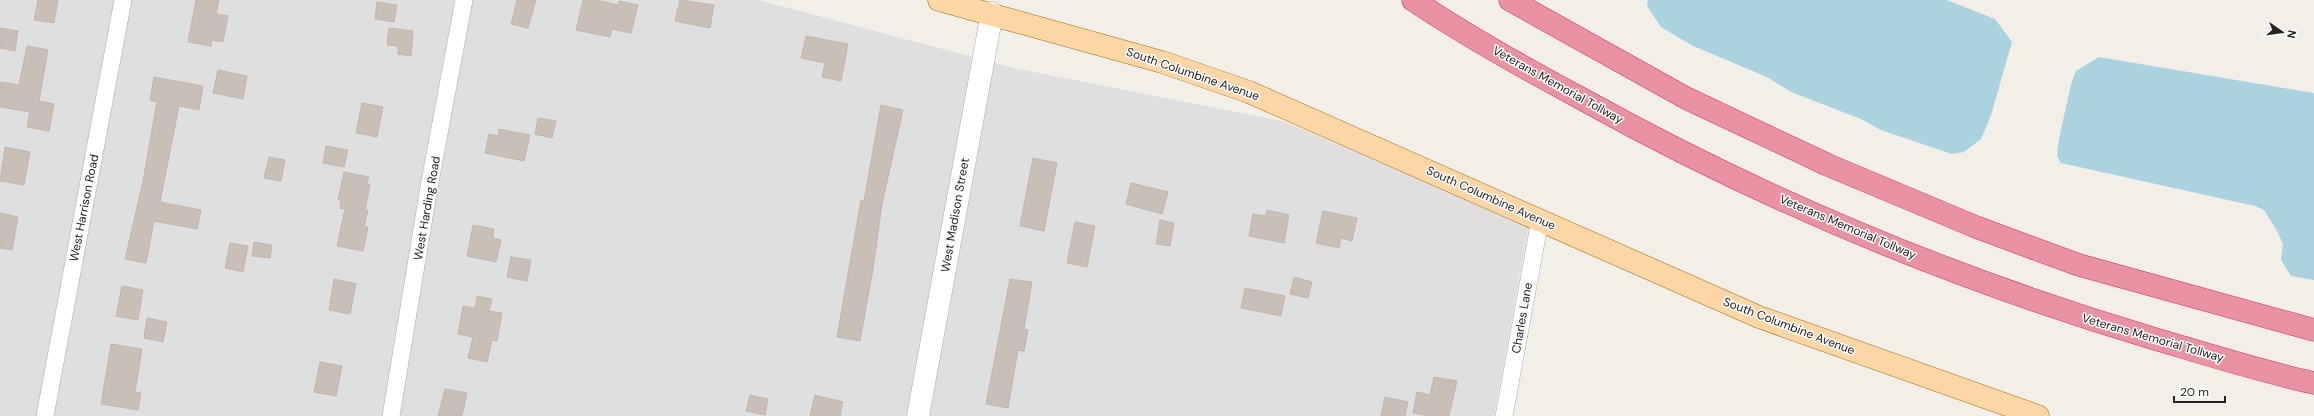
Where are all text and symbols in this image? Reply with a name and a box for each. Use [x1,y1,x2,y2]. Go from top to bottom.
north arrow [2262,12,2302,52]
text: N [2284,29,2299,40]
street label: Veterans Memorial Tollway [1490,42,1626,128]
street label: South Columbine Avenue [1124,44,1262,104]
street label: West Harrison Road [66,153,102,263]
street label: West Harding Road [410,155,444,261]
street label: West Madison Street [937,156,973,273]
street label: South Columbine Avenue [1424,162,1558,234]
street label: Veterans Memorial Tollway [1777,191,1919,263]
street label: Charles Lane [1508,281,1536,355]
street label: South Columbine Avenue [1721,293,1857,359]
street label: Veterans Memorial Tollway [2080,310,2226,366]
scale bar [2174,378,2225,404]
text: 20 m [2180,384,2209,400]

